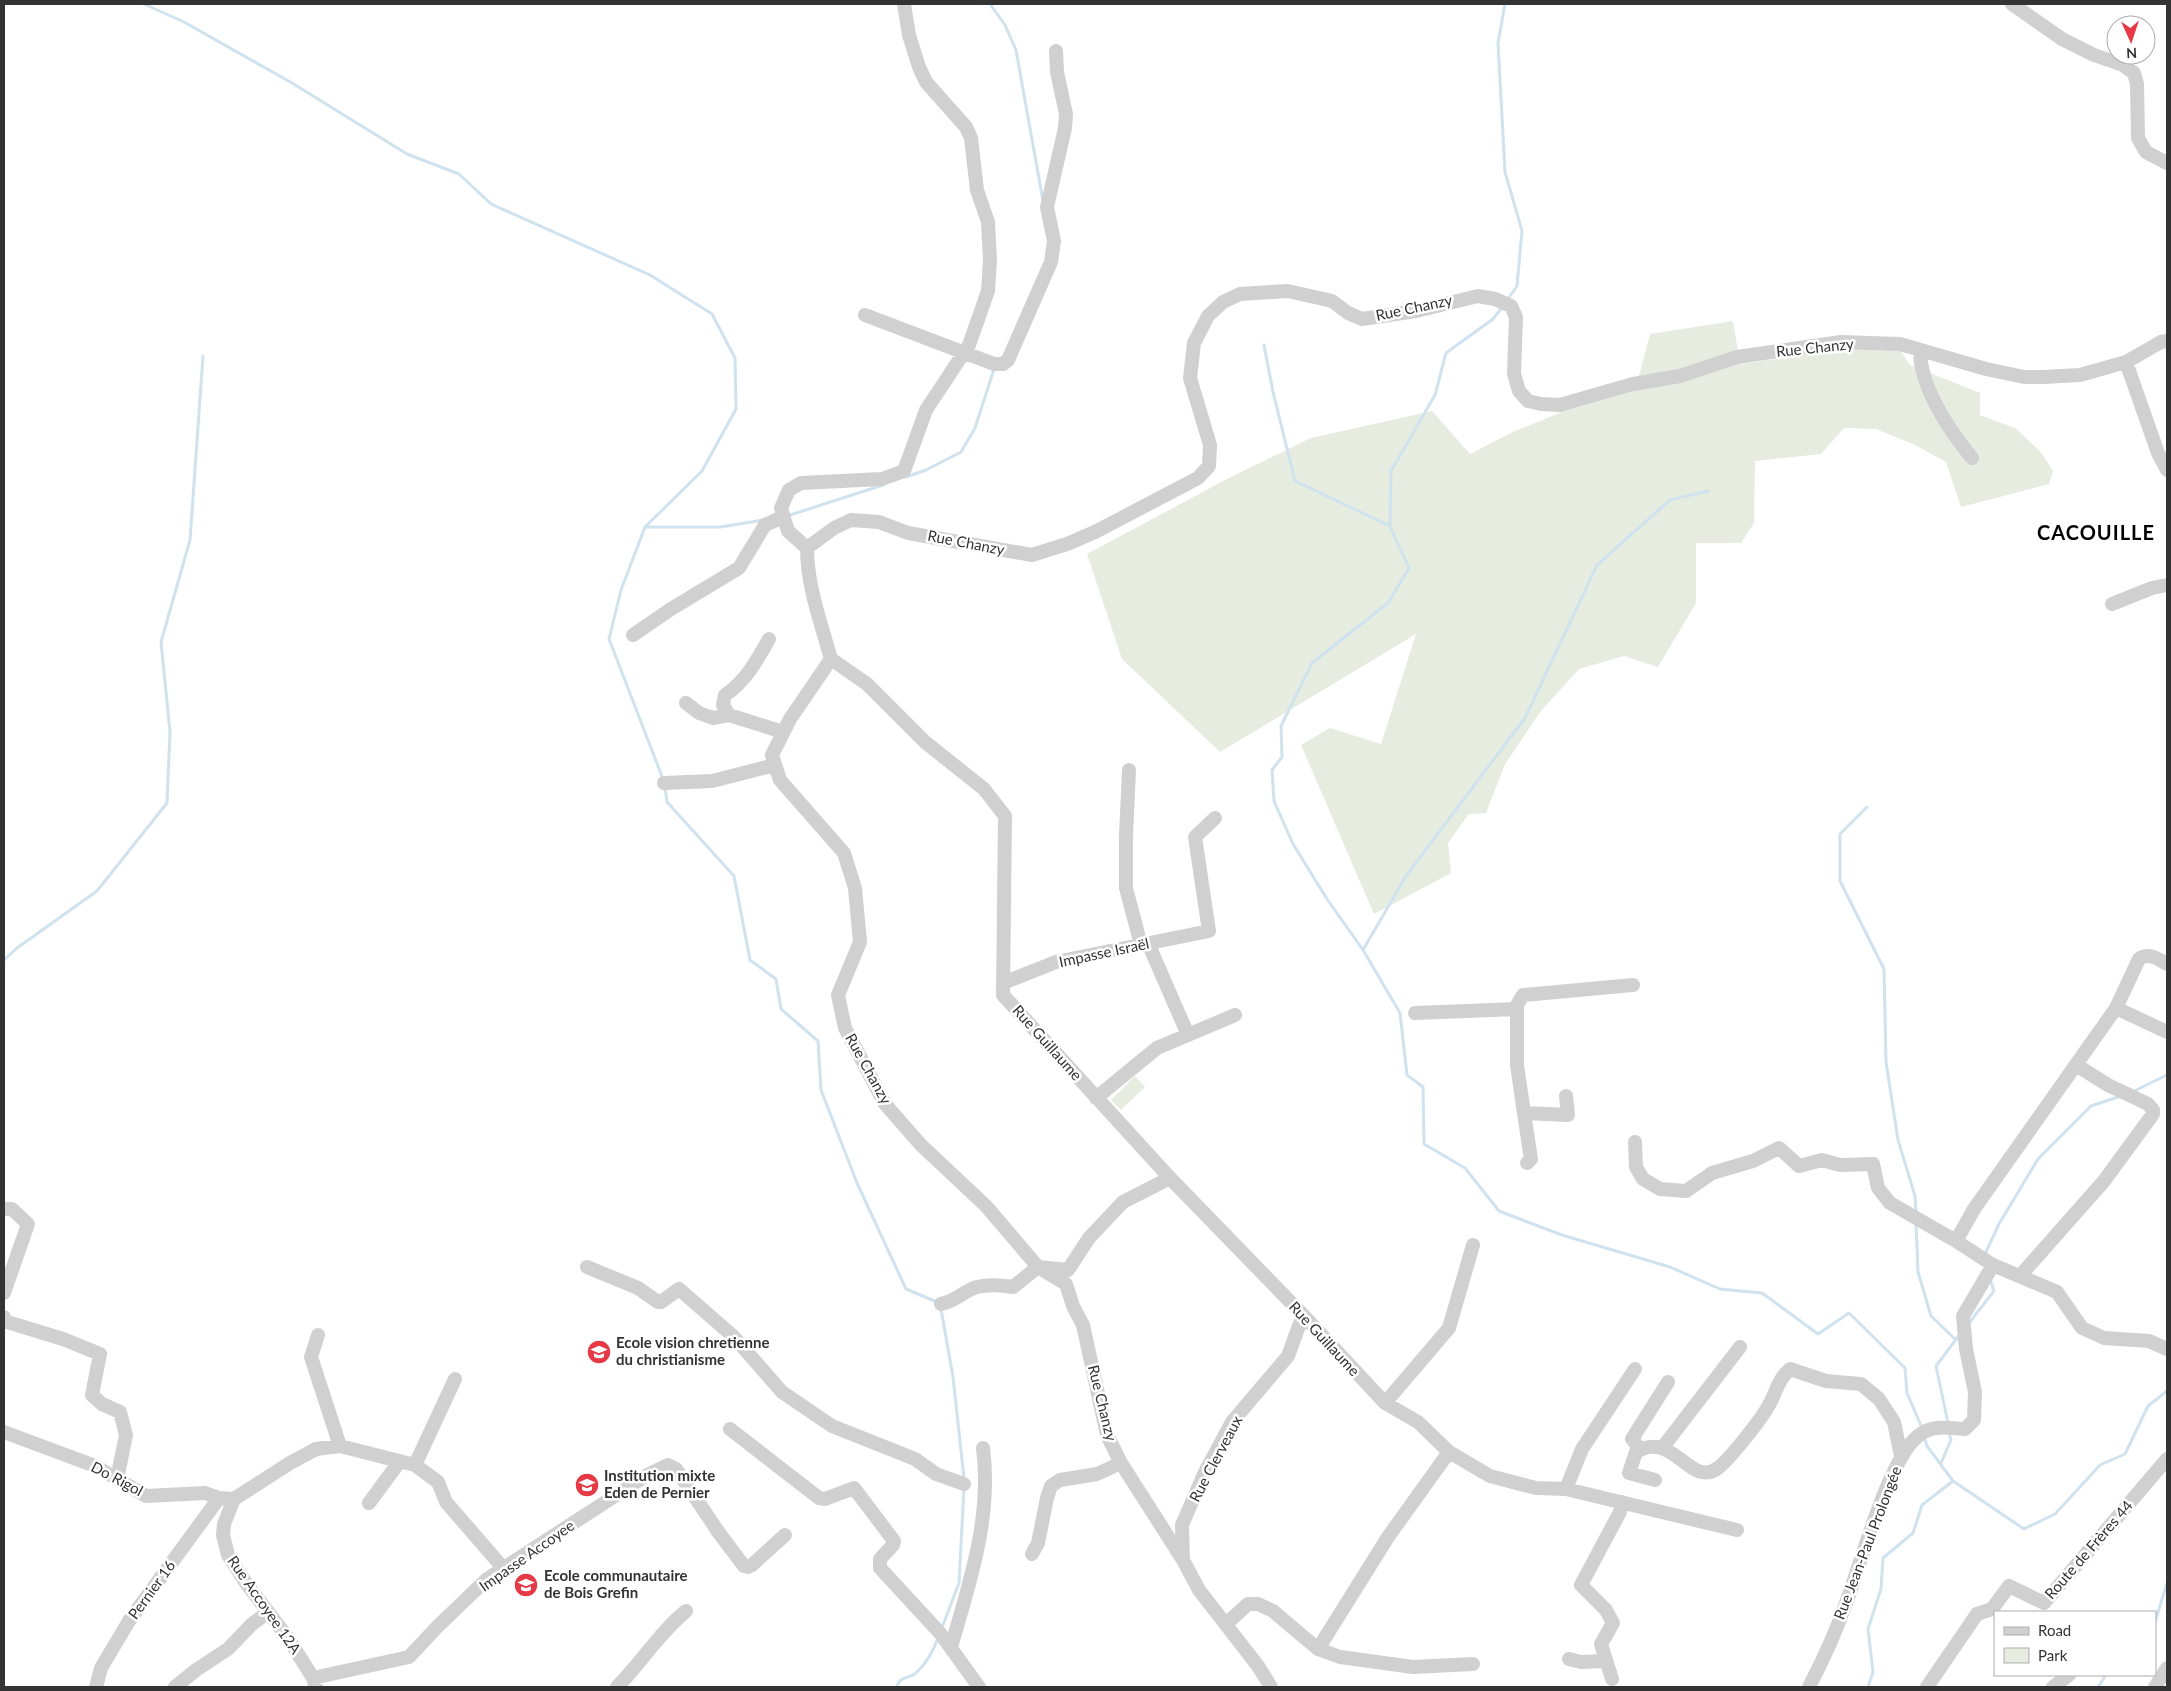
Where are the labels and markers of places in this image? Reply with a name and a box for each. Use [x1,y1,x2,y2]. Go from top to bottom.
place label: Ecole vision chretienne du christianisme [616,1333,770,1368]
school or university icon: Ecole vision chretienne du christianisme [586,1339,612,1365]
place label: Institution mixte Eden de Pernier [604,1466,715,1501]
school or university icon: Institution mixte Eden de Pernier [574,1472,600,1498]
place label: Ecole communautaire de Bois Grefin [544,1566,688,1601]
school or university icon: Ecole communautaire de Bois Grefin [513,1572,539,1598]

